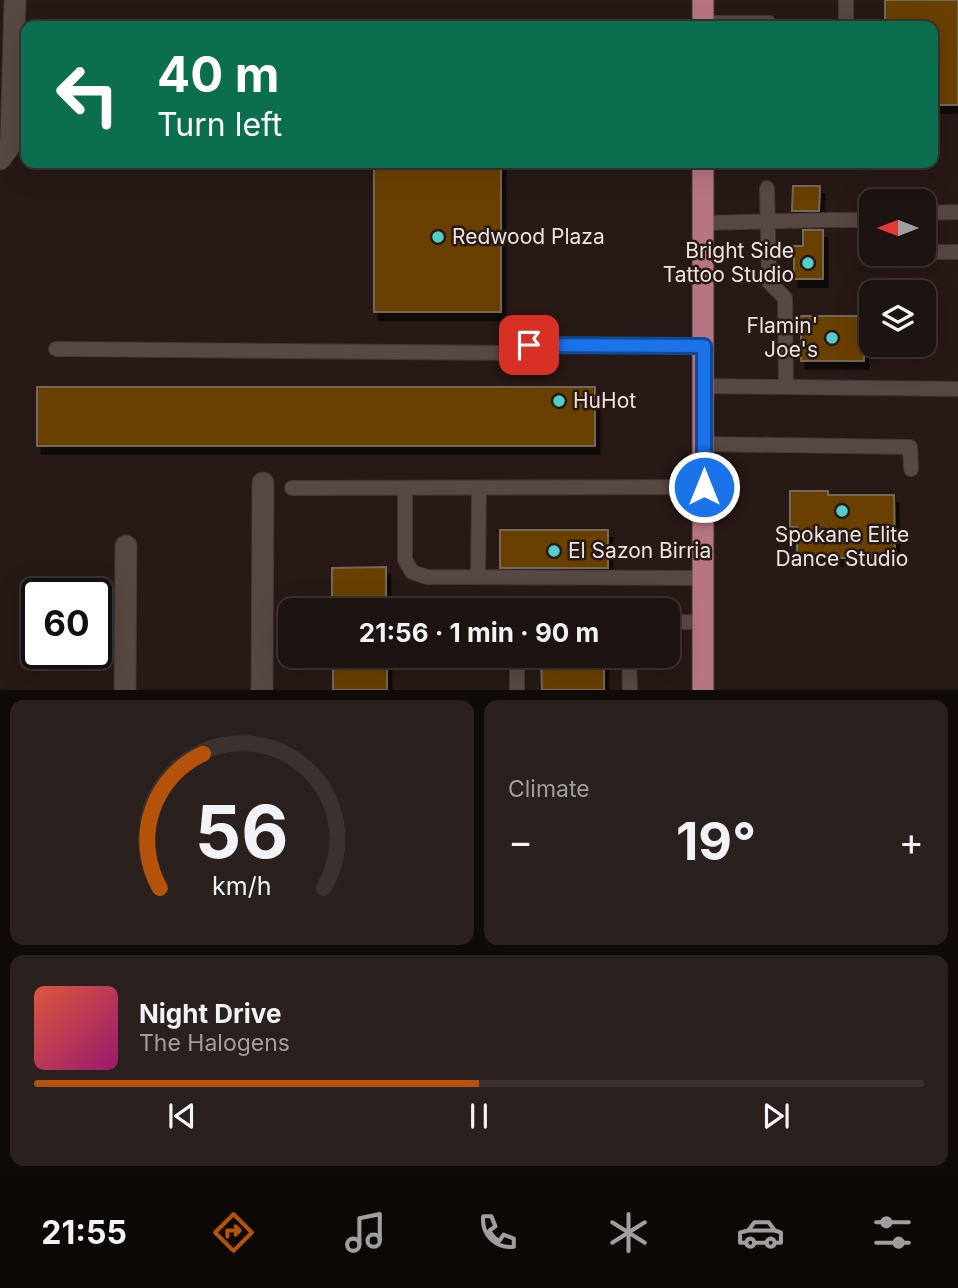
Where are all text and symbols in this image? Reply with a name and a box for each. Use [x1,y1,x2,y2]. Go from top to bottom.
text: 40 m [157,45,280,104]
icon: left [42,49,133,140]
text: Turn left [157,105,282,144]
north arrow [859,189,936,266]
map controls [859,189,936,357]
place label: Redwood Plaza [452,224,605,249]
marker: Redwood Plaza [430,229,446,245]
place label: Bright Side Tattoo Studio [663,238,794,287]
marker: Bright Side Tattoo Studio [800,255,816,271]
button: layers [859,280,936,357]
place label: Flamin' Joe's [747,313,818,362]
pin [499,315,559,375]
icon: arrive [510,326,548,364]
marker: Flamin' Joe's [824,330,840,346]
place label: HuHot [573,388,636,413]
marker: HuHot [551,393,567,409]
position arrow [667,450,741,524]
marker: Spokane Elite Dance Studio [834,503,850,519]
place label: Spokane Elite Dance Studio [775,522,909,571]
place label: El Sazon Birria [568,538,711,563]
marker: El Sazon Birria [546,543,562,559]
speed limit sign: 60 [21,578,112,669]
text: 21:56 · 1 min · 90 m [359,617,599,648]
text: Climate [508,775,590,803]
text: 56 [195,788,289,877]
text: 19° [676,810,756,873]
text: − [508,818,533,864]
text: + [899,818,924,864]
text: km/h [212,871,272,901]
text: Night Drive [139,998,281,1029]
text: The Halogens [139,1029,290,1057]
icon: previous [163,1097,201,1135]
icon: pause [460,1097,498,1135]
icon: next [757,1097,795,1135]
icon: directions [209,1208,258,1257]
icon: music [341,1208,390,1257]
icon: phone [473,1208,522,1257]
icon: climate [604,1208,653,1257]
icon: car [736,1208,785,1257]
icon: filters [868,1208,917,1257]
text: 21:55 [41,1213,127,1252]

